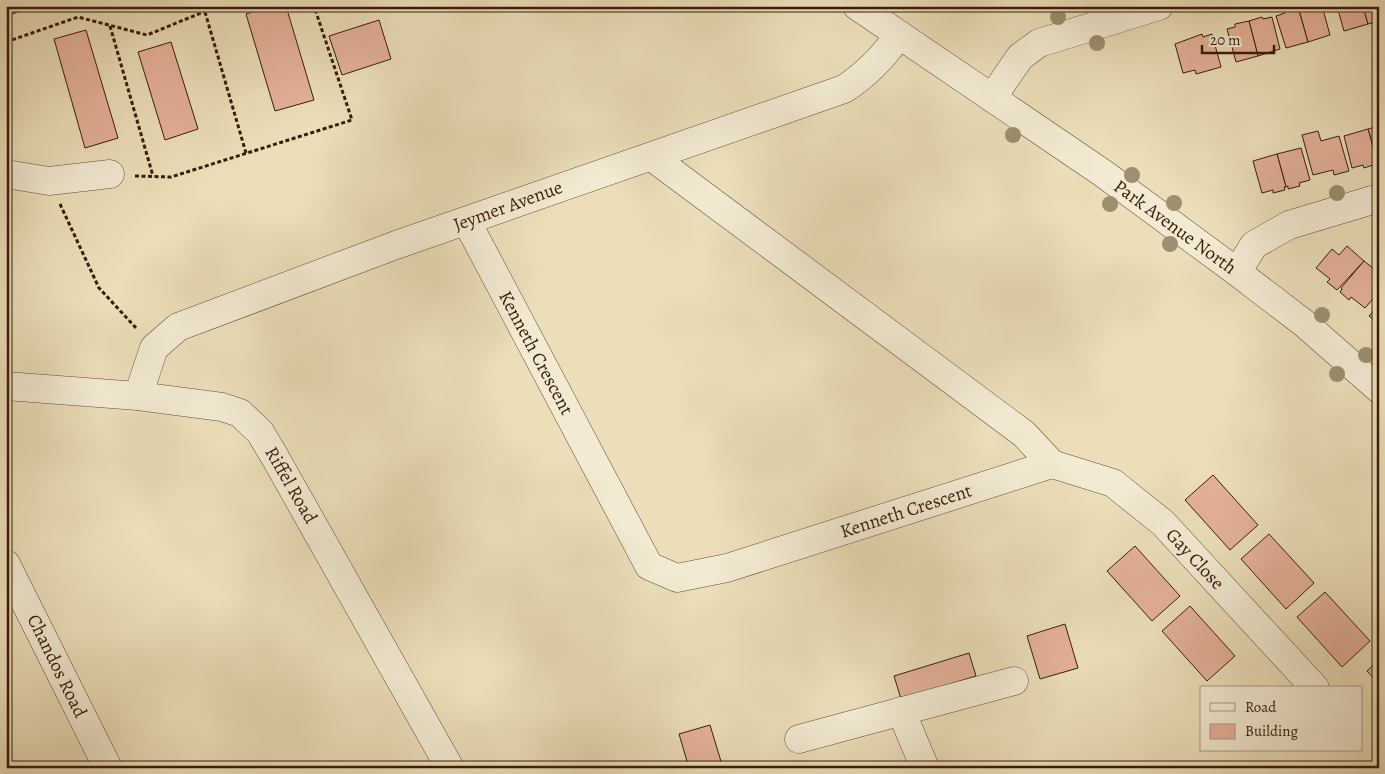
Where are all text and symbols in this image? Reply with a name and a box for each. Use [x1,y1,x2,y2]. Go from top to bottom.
scale bar [1202,22,1275,54]
text: 20 m [1210,30,1241,50]
street label: Jeymer Avenue [450,174,566,238]
street label: Park Avenue North [1108,174,1242,280]
street label: Kenneth Crescent [492,286,580,420]
street label: Riffel Road [259,442,324,529]
street label: Kenneth Crescent [837,477,975,545]
street label: Gay Close [1160,523,1230,595]
street label: Chandos Road [21,610,94,723]
legend [1200,686,1362,752]
text: Road [1245,697,1277,717]
text: Building [1245,721,1298,741]

